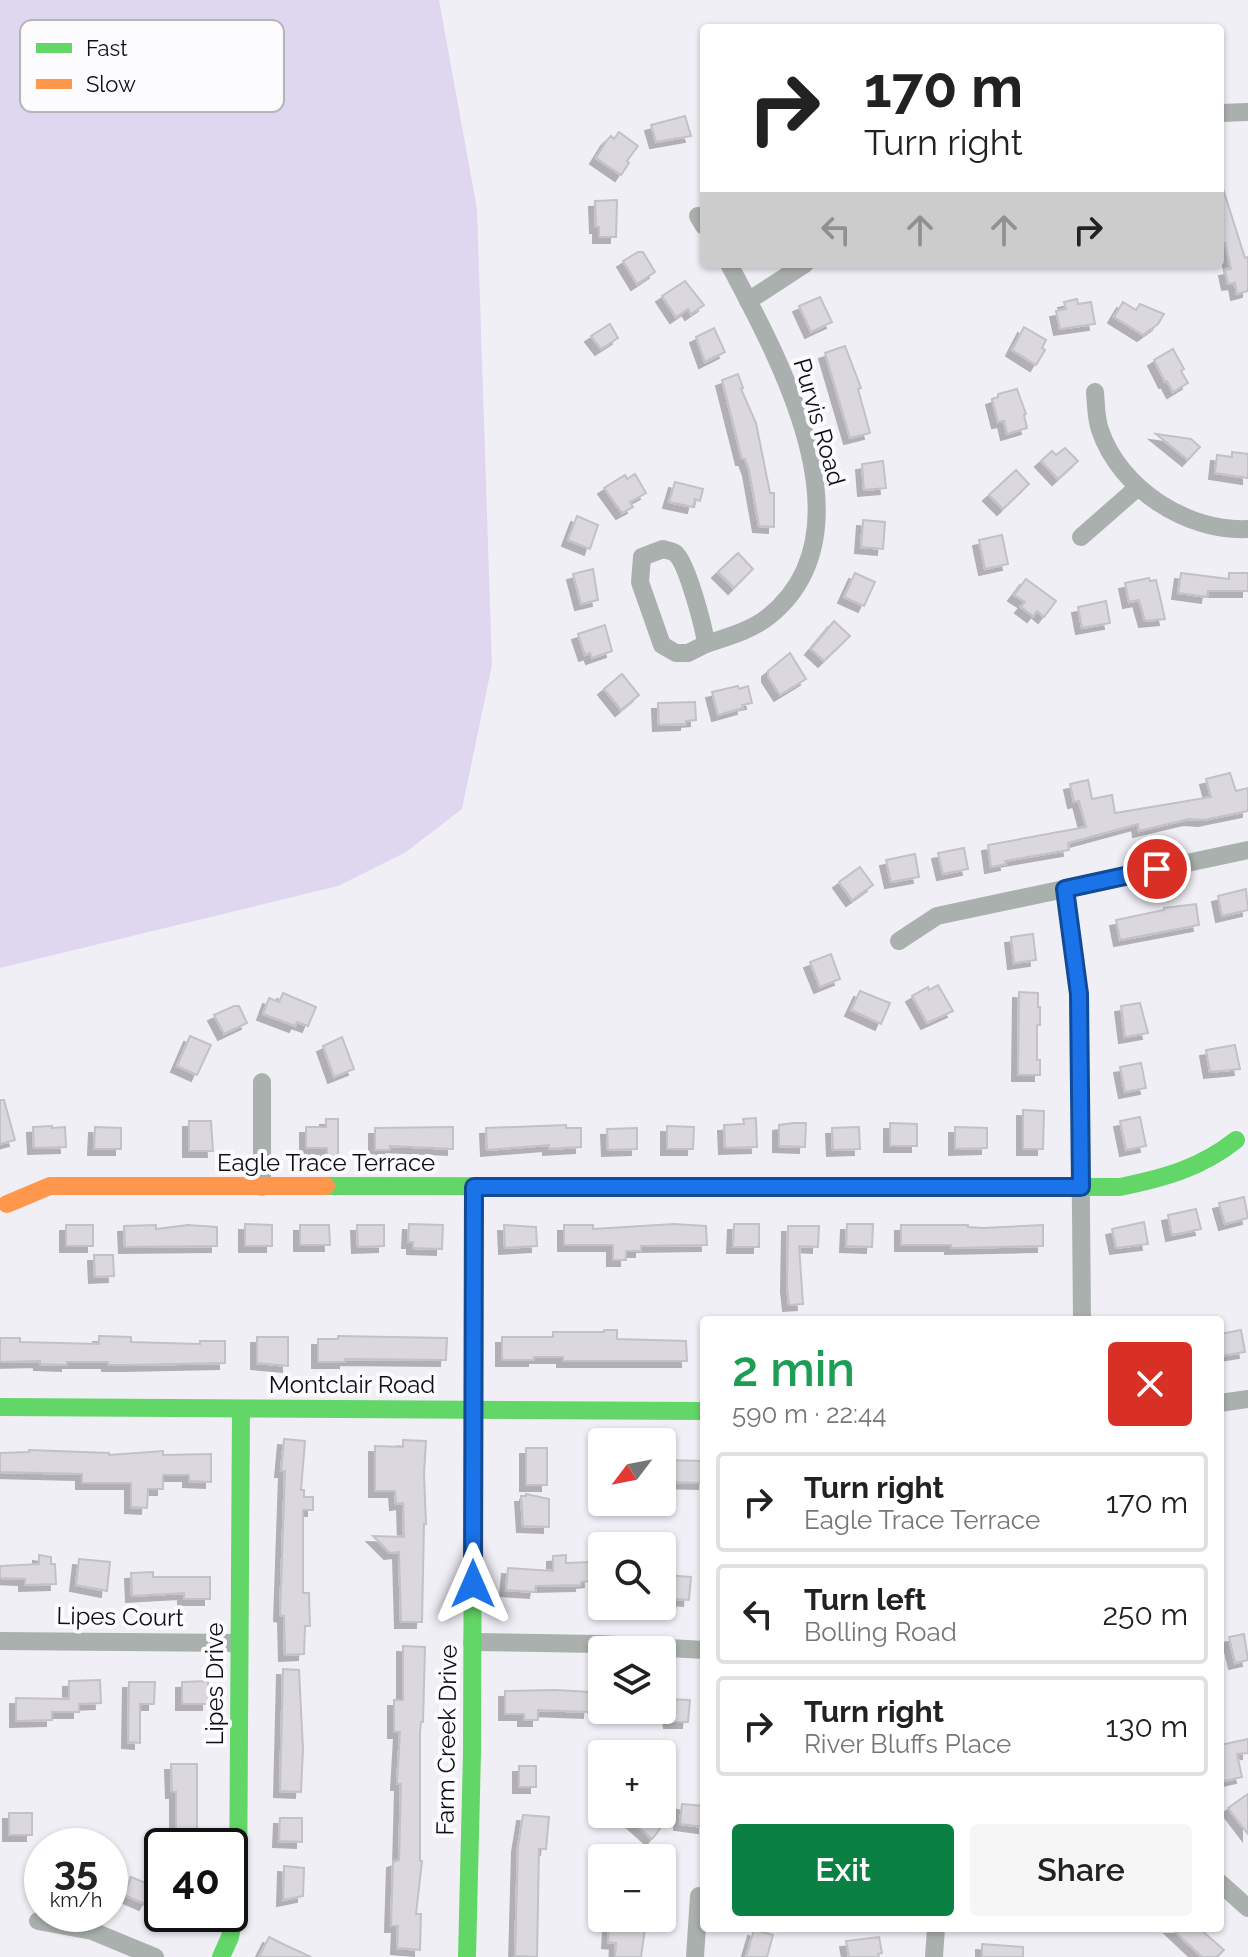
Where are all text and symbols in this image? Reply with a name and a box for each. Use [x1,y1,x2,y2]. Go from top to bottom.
legend [20,20,284,112]
text: Fast [86,35,128,61]
text: 170 m [864,54,1023,120]
icon: right [732,56,836,160]
text: Slow [86,71,136,97]
text: Turn right [864,121,1023,163]
icon: left [814,208,858,252]
icon: ahead [898,208,942,252]
icon: ahead [982,208,1026,252]
icon: right [1066,208,1110,252]
street label: Purvis Road [787,355,851,489]
pin [1123,835,1191,903]
icon: arrive [1135,847,1179,891]
street label: Eagle Trace Terrace [217,1148,435,1177]
text: 2 min [732,1341,855,1397]
button: close [1108,1342,1192,1426]
street label: Montclair Road [269,1370,435,1399]
text: 590 m · 22:44 [732,1399,886,1429]
north arrow [588,1428,676,1516]
map controls [588,1428,676,1932]
text: Turn right [804,1470,944,1505]
icon: right [736,1480,780,1524]
text: 170 m [1106,1485,1188,1520]
text: Eagle Trace Terrace [804,1505,1040,1535]
button: search [588,1532,676,1620]
position arrow [431,1542,515,1626]
text: Turn left [804,1582,926,1617]
icon: left [736,1592,780,1636]
text: 250 m [1102,1597,1188,1632]
street label: Lipes Court [56,1601,184,1632]
text: Bolling Road [804,1617,957,1647]
street label: Lipes Drive [200,1622,229,1746]
button: layers [588,1636,676,1724]
street label: Farm Creek Drive [430,1644,463,1836]
text: Turn right [804,1694,944,1729]
icon: right [736,1704,780,1748]
text: 130 m [1106,1709,1188,1744]
text: River Bluffs Place [804,1729,1011,1759]
button: + [588,1740,676,1828]
button: Exit [732,1824,954,1916]
button: Share [970,1824,1192,1916]
speed limit sign: 40 [144,1828,248,1932]
button: − [588,1844,676,1932]
text: 35 [54,1846,98,1893]
text: km/h [50,1888,102,1912]

